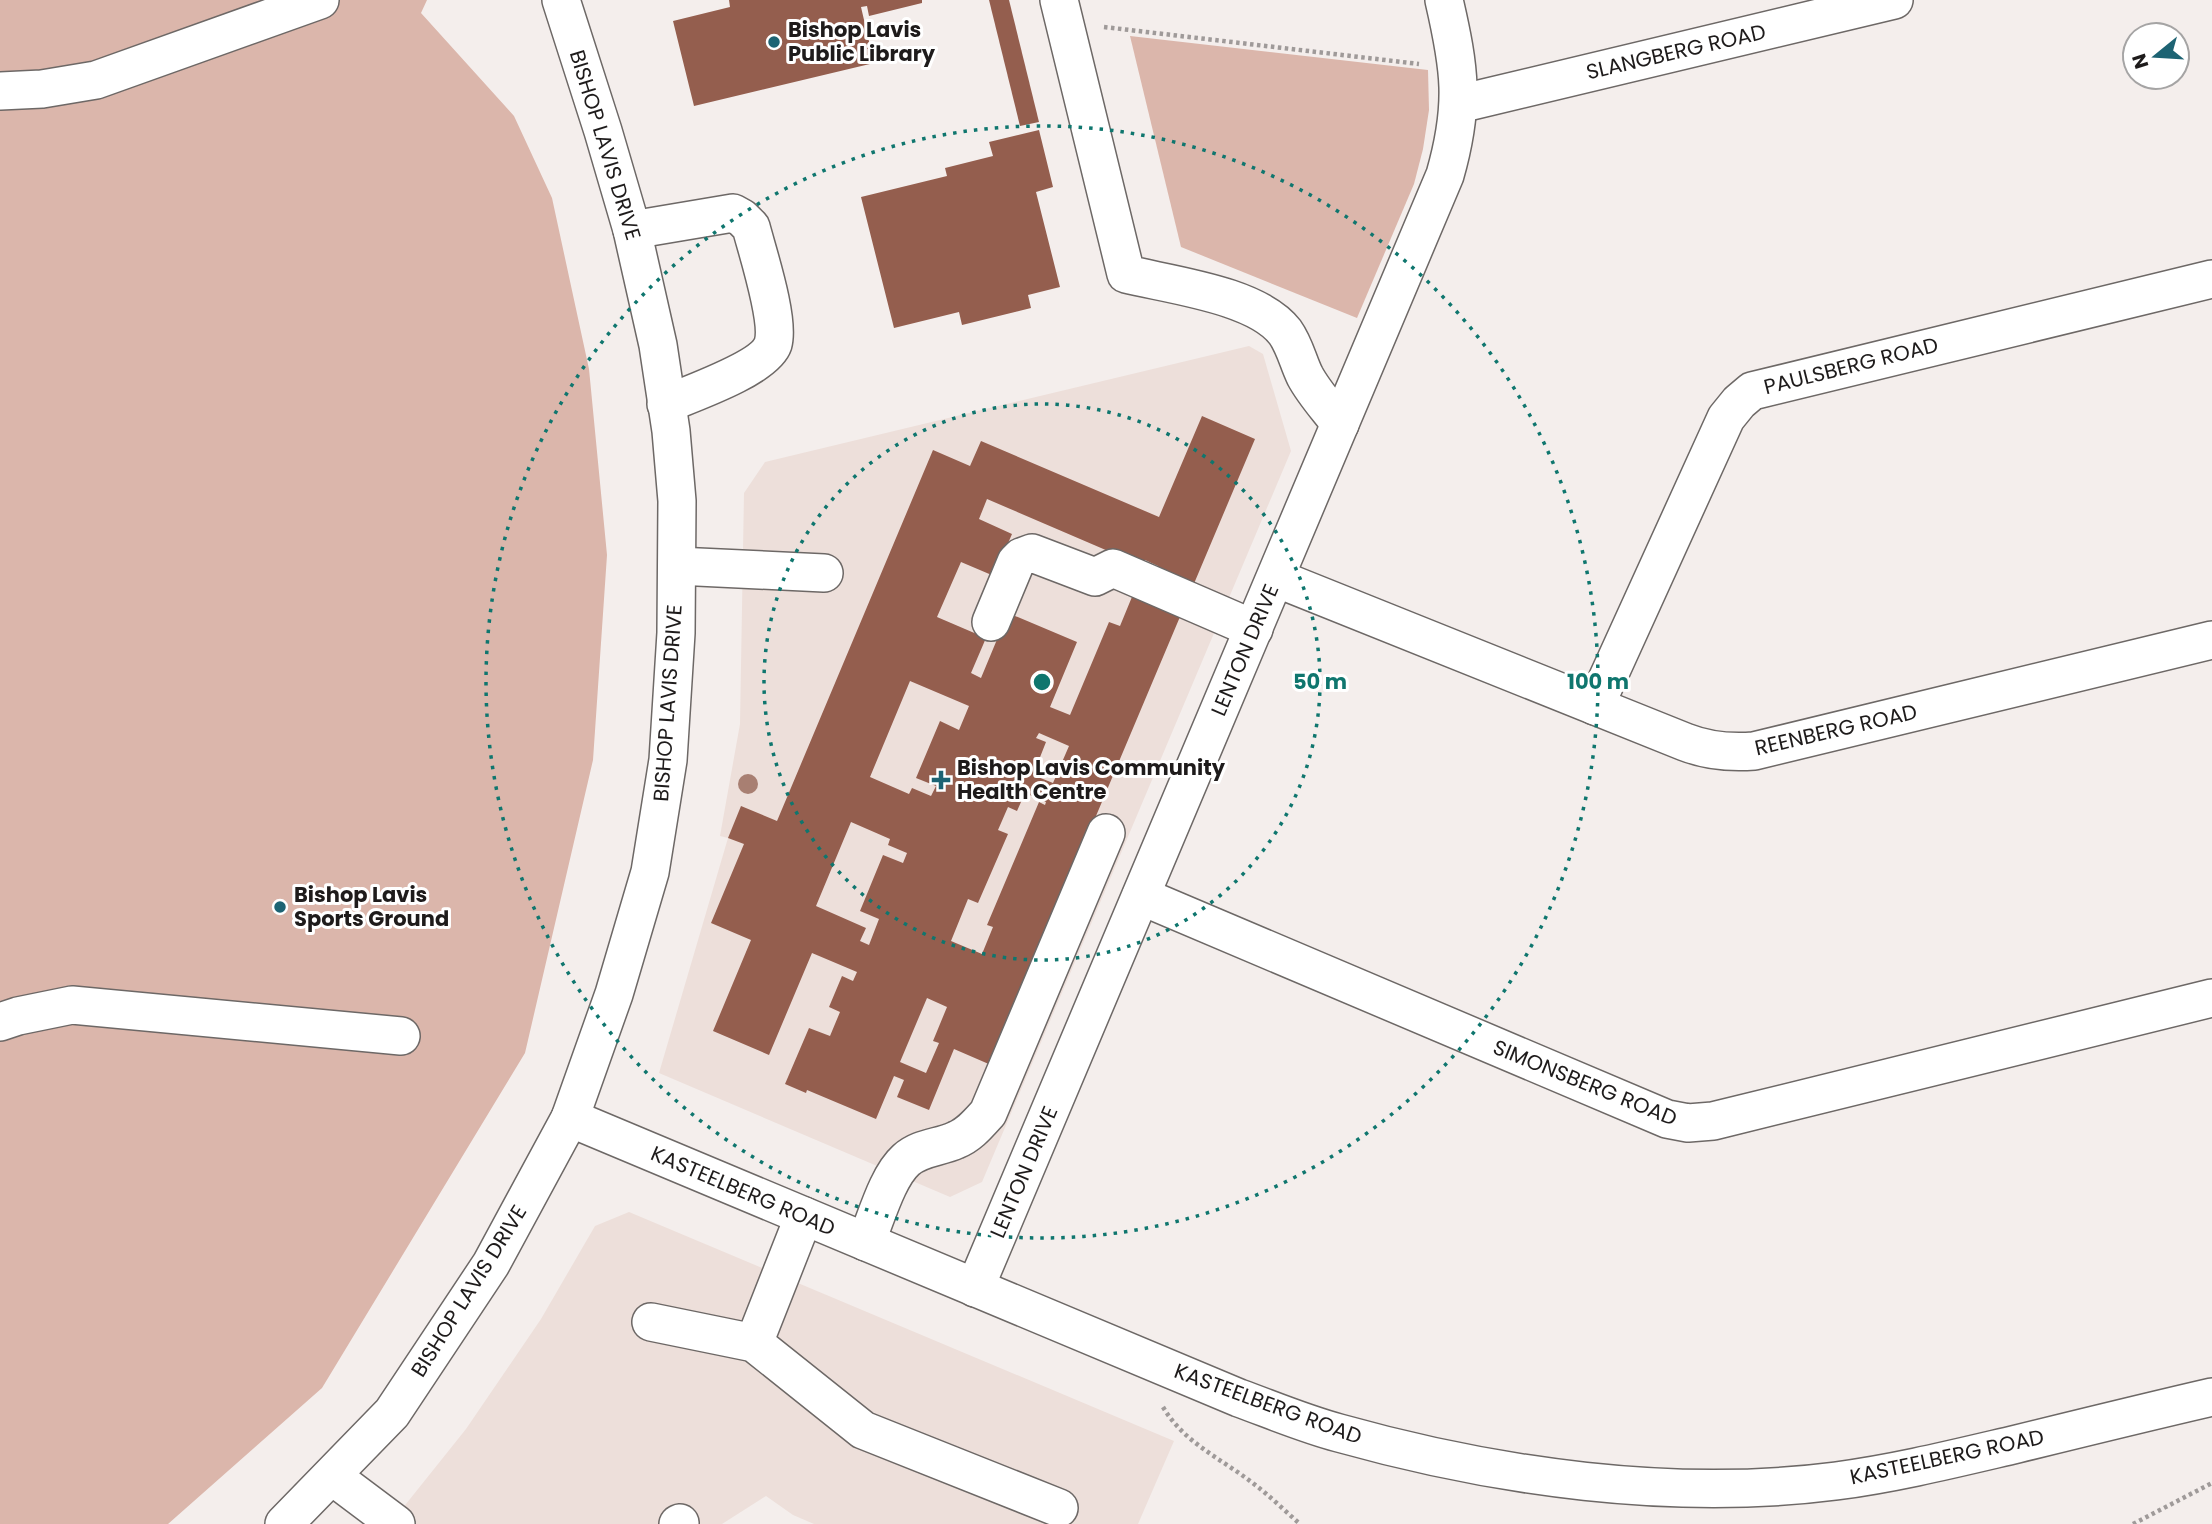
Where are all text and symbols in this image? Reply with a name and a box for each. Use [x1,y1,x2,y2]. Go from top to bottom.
place label: Bishop Lavis Public Library [788,15,936,68]
street label: SLANGBERG ROAD [1583,17,1768,86]
north arrow [2121,21,2191,91]
marker: Bishop Lavis Public Library [766,34,782,50]
street label: BISHOP LAVIS DRIVE [563,46,648,244]
text: N [2125,50,2155,72]
street label: PAULSBERG ROAD [1761,330,1941,401]
street label: LENTON DRIVE [1204,579,1285,720]
street label: BISHOP LAVIS DRIVE [646,603,689,802]
text: 50 m [1293,667,1347,696]
text: 100 m [1567,667,1629,696]
centre of rings [1030,670,1054,694]
street label: REENBERG ROAD [1752,697,1920,762]
place label: Bishop Lavis Community Health Centre [957,753,1226,806]
marker: Bishop Lavis Community Health Centre [931,770,951,790]
place label: Bishop Lavis Sports Ground [294,880,449,933]
marker: Bishop Lavis Sports Ground [272,899,288,915]
street label: SIMONSBERG ROAD [1489,1032,1681,1133]
street label: LENTON DRIVE [983,1101,1064,1242]
street label: KASTEELBERG ROAD [647,1139,840,1243]
street label: BISHOP LAVIS DRIVE [404,1199,533,1382]
street label: KASTEELBERG ROAD [1170,1356,1366,1451]
street label: KASTEELBERG ROAD [1847,1422,2047,1491]

